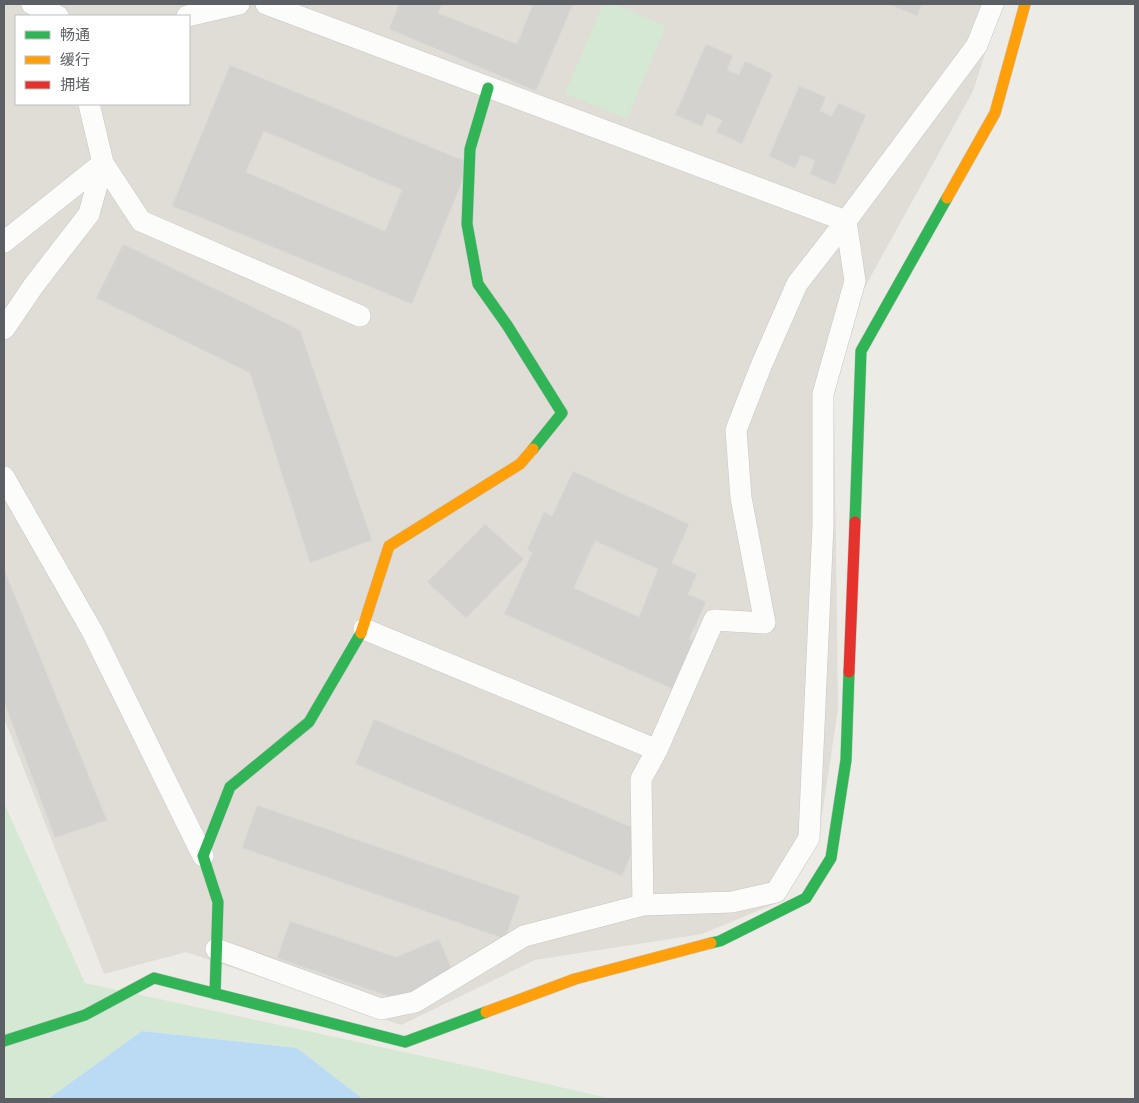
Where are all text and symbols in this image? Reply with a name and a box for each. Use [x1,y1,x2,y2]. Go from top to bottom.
legend [15,15,190,105]
text: 畅通 [60,26,90,44]
text: 缓行 [60,51,90,69]
text: 拥堵 [60,76,90,94]

